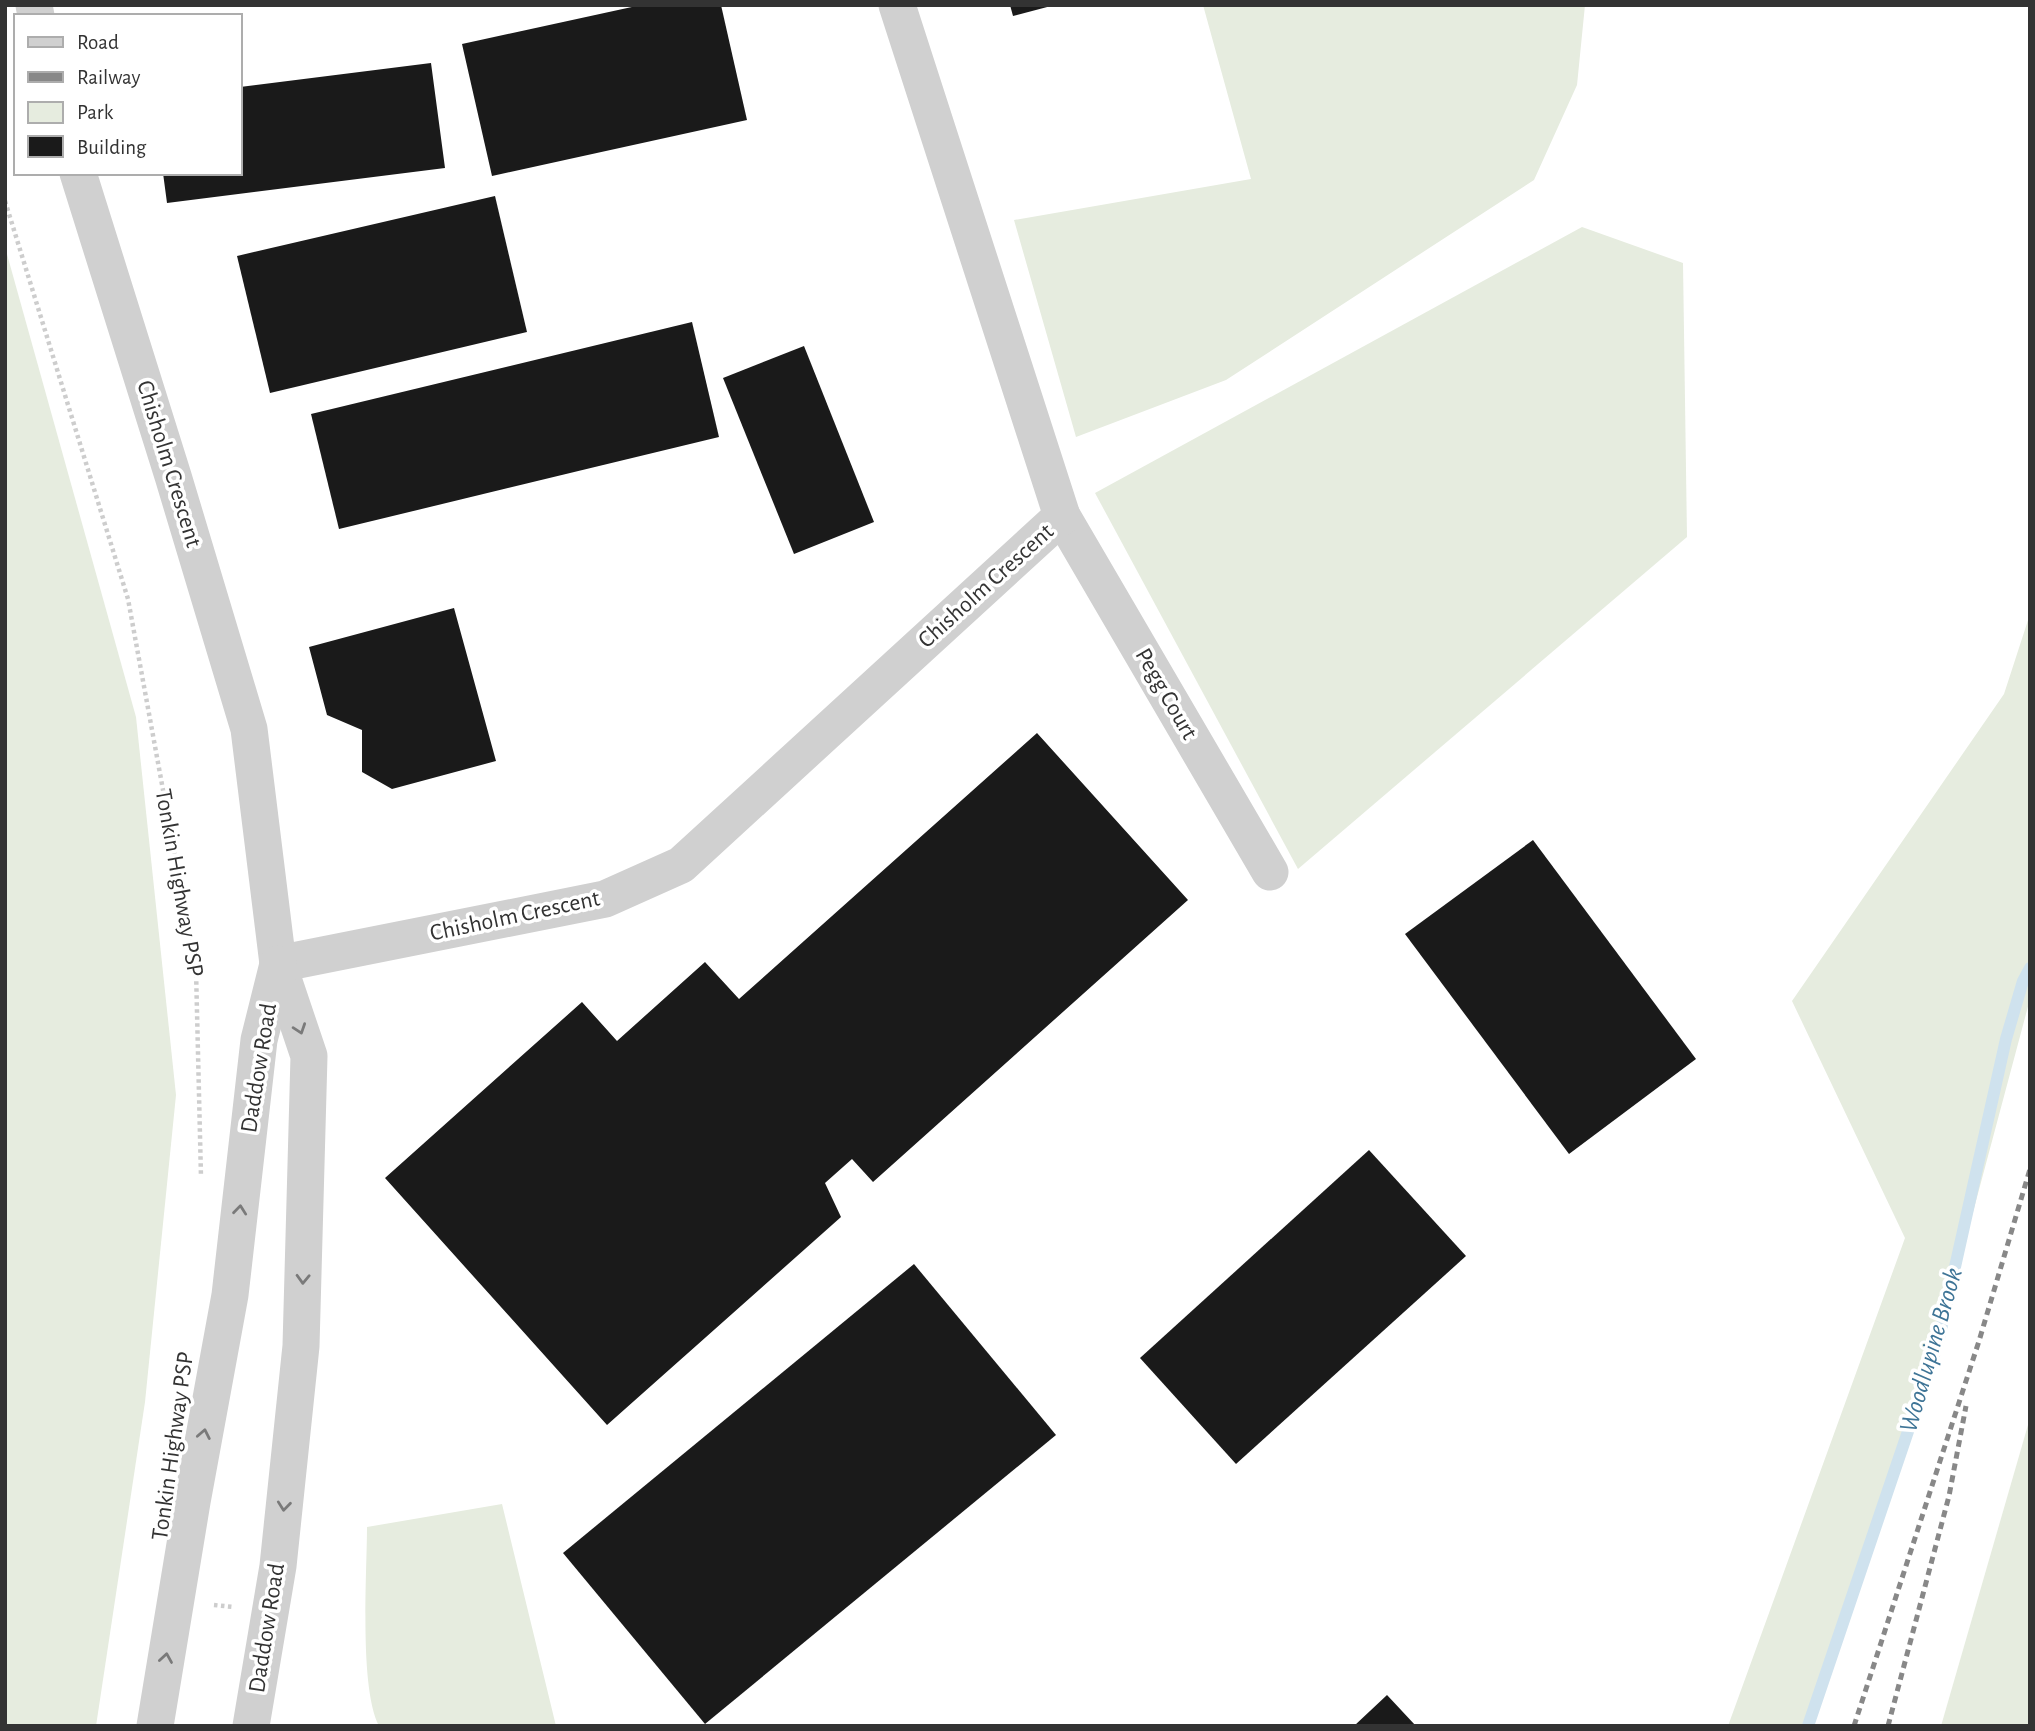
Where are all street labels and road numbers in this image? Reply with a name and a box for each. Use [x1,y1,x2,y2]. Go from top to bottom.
street label: Chisholm Crescent [132,378,206,551]
street label: Chisholm Crescent [914,519,1059,653]
street label: Pegg Court [1130,644,1202,744]
street label: Tonkin Highway PSP [151,787,207,979]
street label: Chisholm Crescent [428,886,602,946]
street label: Daddow Road [237,1002,281,1134]
street label: Tonkin Highway PSP [148,1350,198,1542]
street label: Daddow Road [245,1562,289,1694]

